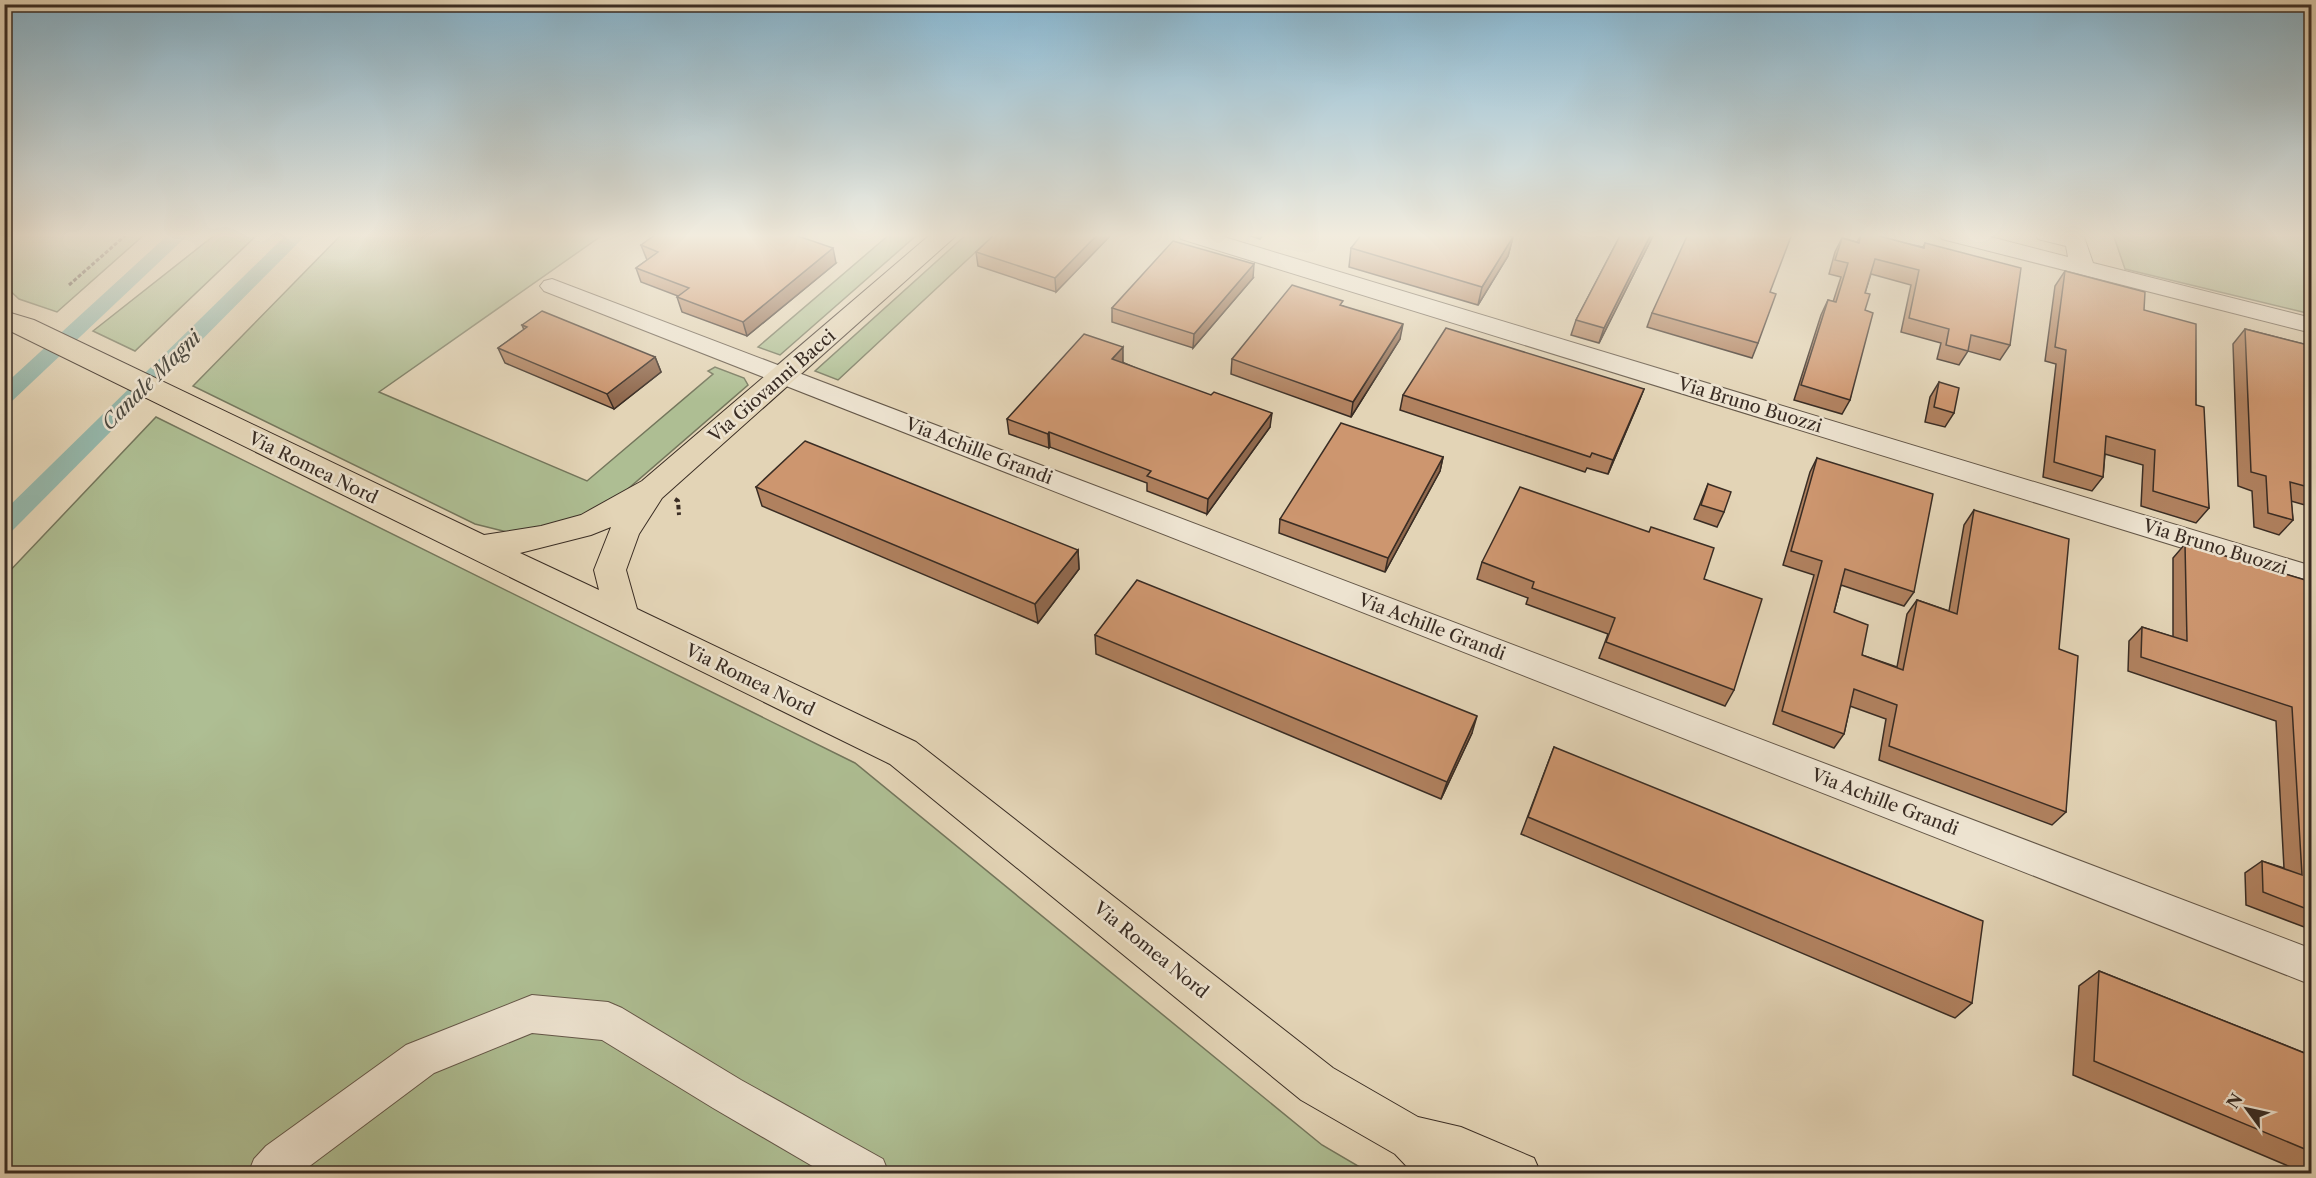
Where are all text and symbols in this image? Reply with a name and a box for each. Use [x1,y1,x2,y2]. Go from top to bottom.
water label: Canale Magni [96,324,207,435]
street label: Via Giovanni Bacci [703,325,840,448]
street label: Via Bruno Buozzi [1674,372,1825,438]
street label: Via Achille Grandi [901,412,1056,489]
street label: Via Romea Nord [244,427,381,509]
street label: Via Bruno Buozzi [2139,514,2290,580]
street label: Via Achille Grandi [1354,588,1509,665]
street label: Via Romea Nord [681,639,818,721]
street label: Via Achille Grandi [1807,763,1962,840]
street label: Via Romea Nord [1088,896,1213,1003]
north arrow [2217,1079,2277,1139]
text: N [2222,1089,2247,1112]

